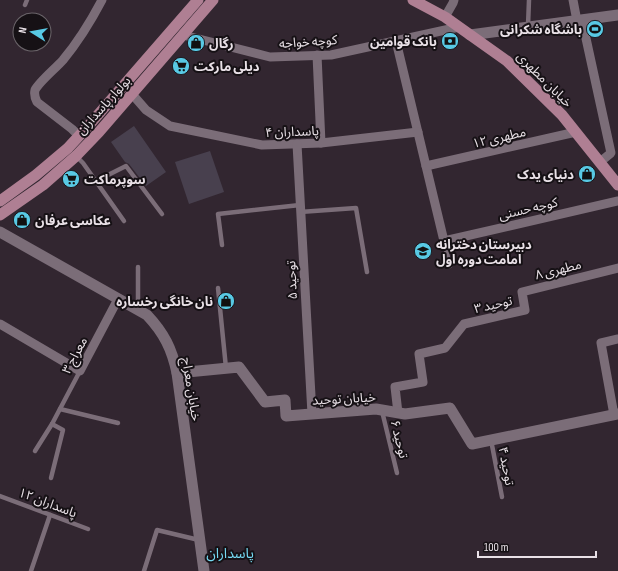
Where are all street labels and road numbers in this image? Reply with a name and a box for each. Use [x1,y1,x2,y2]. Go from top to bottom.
street label: کوچه خواجه [278,32,338,53]
street label: خیابان مطهری [513,49,576,111]
street label: بولوار پاسداران [73,73,135,139]
street label: پاسداران ۴ [265,123,319,142]
street label: مطهری ۱۲ [471,124,528,152]
street label: کوچه حسنی [497,194,560,225]
street label: مطهری ۸ [533,256,583,283]
street label: توحید ۵ [283,260,301,300]
street label: توحید ۳ [472,293,514,317]
street label: معراج ۳ [59,334,93,378]
street label: خیابان معراج [176,356,204,423]
street label: خیابان توحید [312,389,377,409]
street label: توحید ۶ [387,418,412,460]
street label: توحید ۴ [494,446,518,487]
street label: پاسداران ۱۲ [16,484,79,522]

